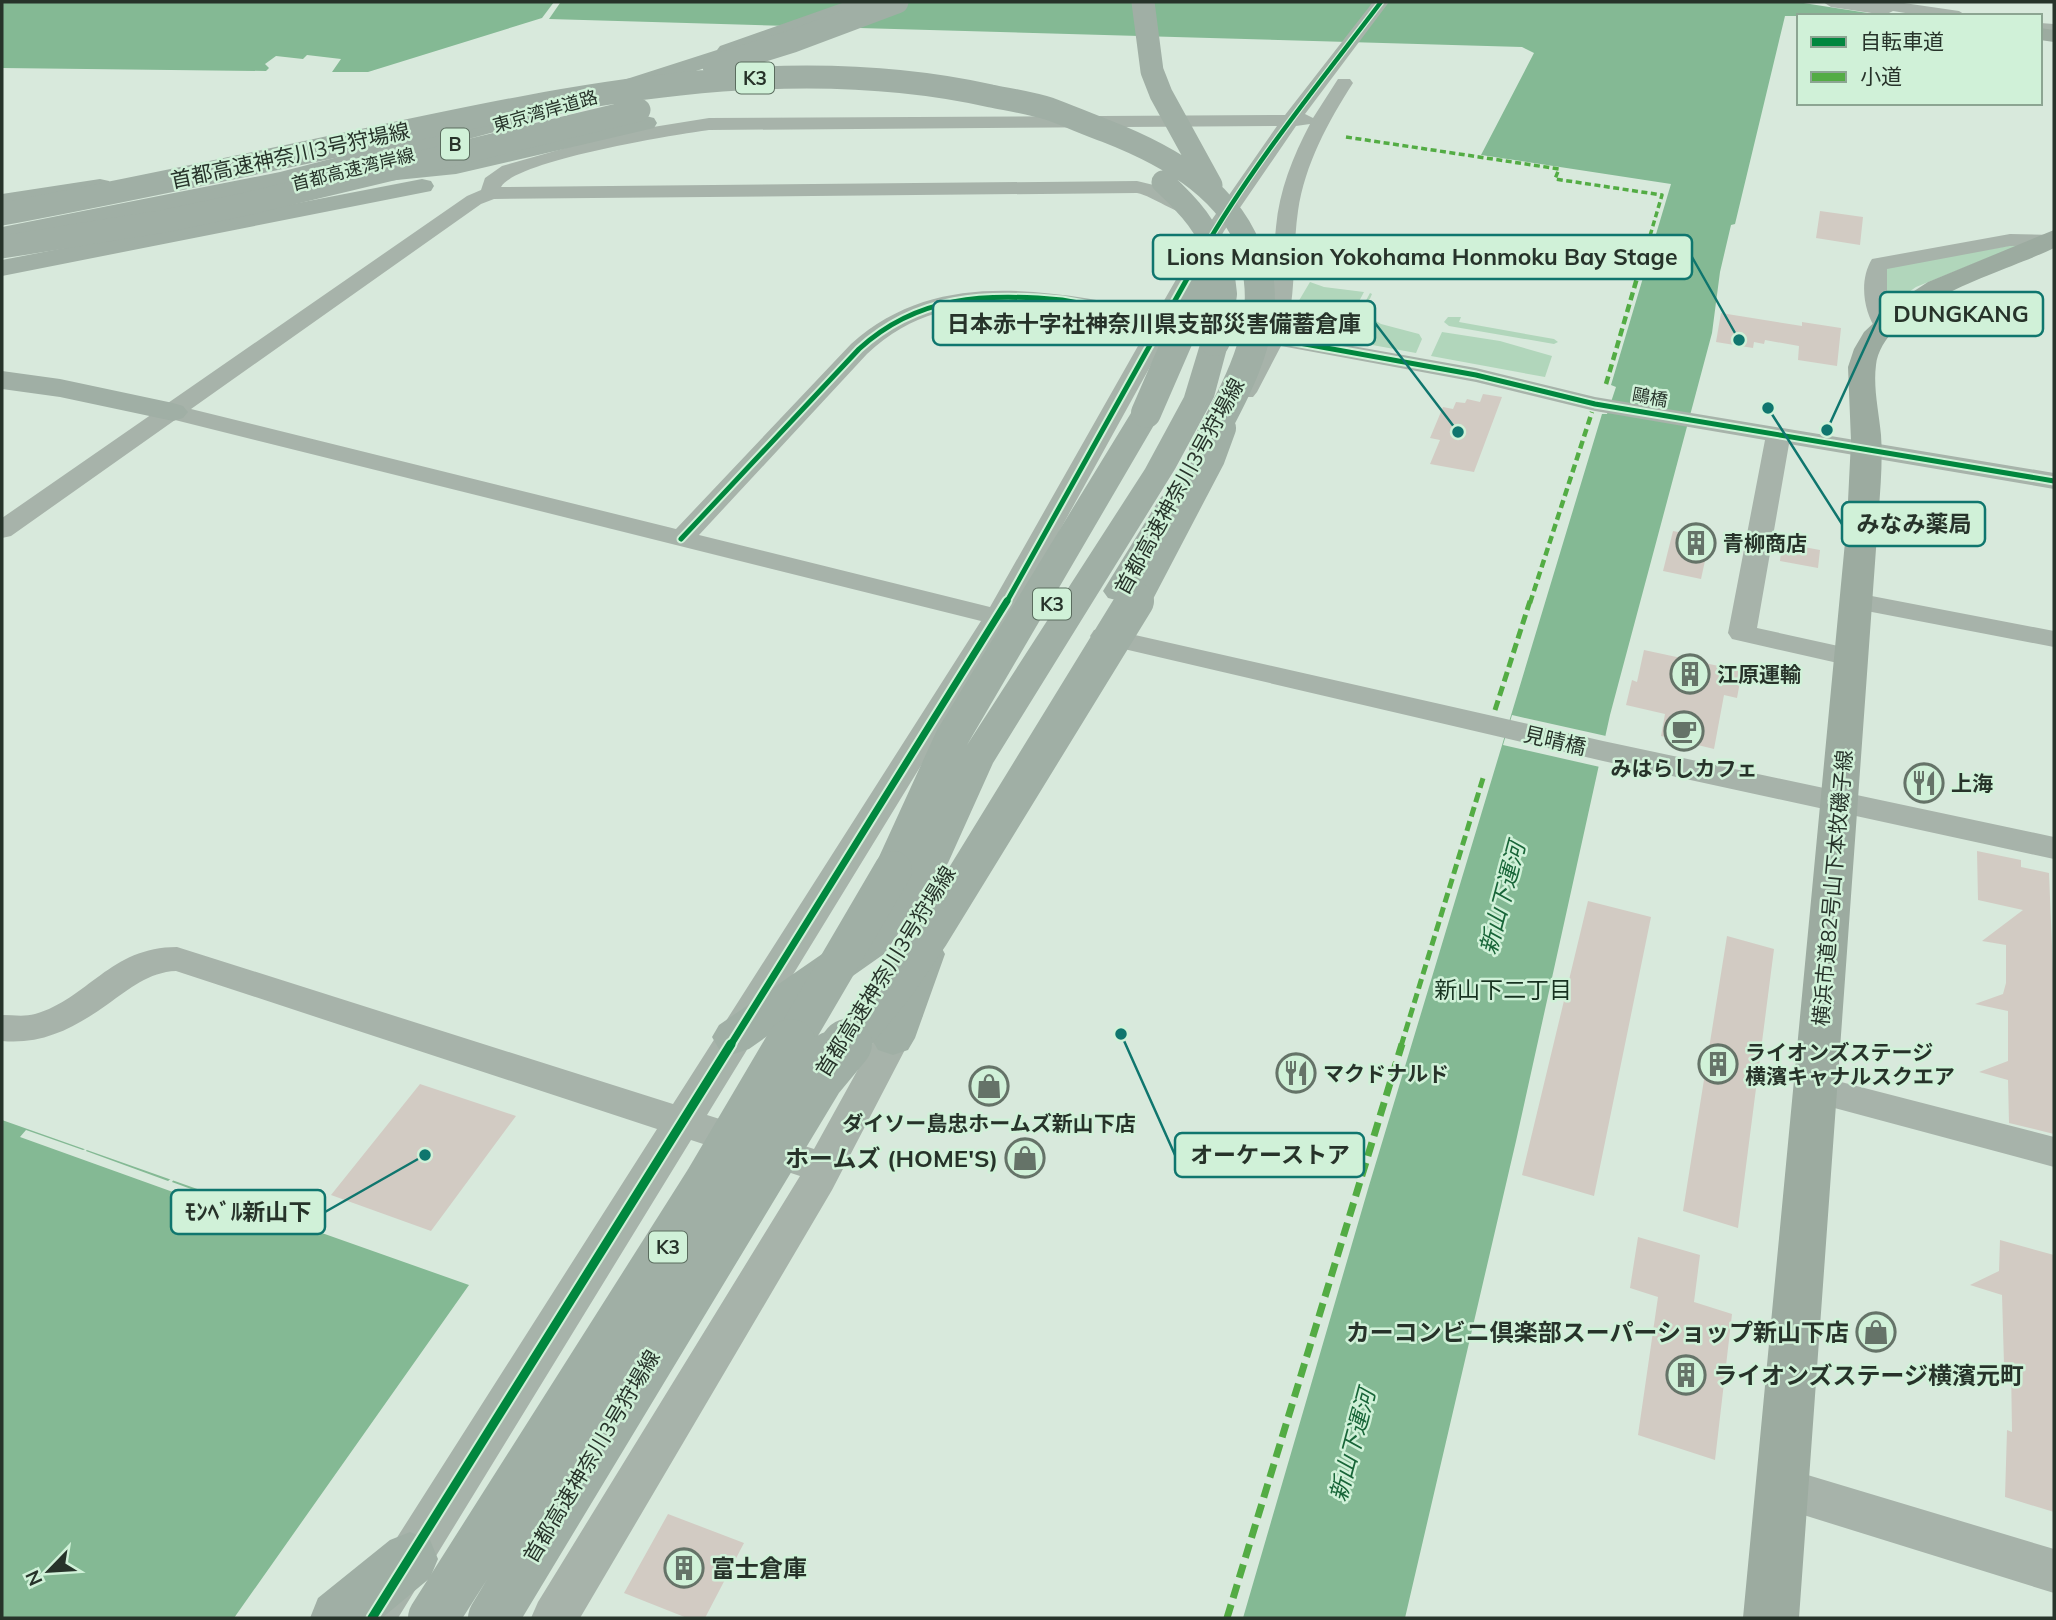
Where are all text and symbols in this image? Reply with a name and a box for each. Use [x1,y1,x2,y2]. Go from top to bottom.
legend [1797,14,2042,105]
text: 自転車道 [1860,28,1944,54]
road number: K3 [736,62,774,94]
text: 小道 [1860,63,1902,89]
street label: 東京湾岸道路 [490,85,600,137]
street label: 首都高速神奈川3号狩場線 [168,117,412,193]
road number: B [441,128,469,160]
street label: 首都高速湾岸線 [289,143,417,195]
callout: Lions Mansion Yokohama Honmoku Bay Stage [1153,235,1692,279]
text: Lions Mansion Yokohama Honmoku Bay Stage [1167,242,1677,271]
callout: DUNGKANG [1880,292,2043,336]
text: DUNGKANG [1893,299,2029,328]
callout: 日本赤十字社神奈川県支部災害備蓄倉庫 [933,301,1375,345]
text: 日本赤十字社神奈川県支部災害備蓄倉庫 [947,309,1361,338]
street label: 首都高速神奈川3号狩場線 [1109,373,1249,599]
street label: 鷗橋 [1630,383,1670,411]
callout: みなみ薬局 [1842,502,1985,546]
text: みなみ薬局 [1857,509,1972,538]
building icon: 青柳商店 [1675,522,1717,564]
place label: 青柳商店 [1723,530,1807,556]
road number: K3 [1033,589,1071,620]
building icon: 江原運輸 [1669,653,1711,695]
place label: 江原運輸 [1717,661,1801,687]
cafe icon: みはらしカフェ [1663,710,1705,752]
street label: 見晴橋 [1521,720,1589,760]
street label: 横浜市道82号山下本牧磯子線 [1807,749,1857,1027]
place label: みはらしカフェ [1611,755,1758,781]
restaurant icon: 上海 [1903,762,1945,804]
place label: 上海 [1951,770,1993,796]
water label: 新山下運河 [1473,835,1532,957]
street label: 首都高速神奈川3号狩場線 [809,861,961,1081]
district label: 新山下二丁目 [1434,975,1572,1004]
place label: ライオンズステージ 横濱キャナルスクエア [1745,1039,1955,1089]
building icon: ライオンズステージ 横濱キャナルスクエア [1697,1043,1739,1085]
restaurant icon: マクドナルド [1275,1052,1317,1094]
place label: マクドナルド [1323,1060,1449,1086]
shop icon: ダイソー島忠ホームズ新山下店 [968,1065,1010,1107]
place label: ダイソー島忠ホームズ新山下店 [842,1110,1136,1136]
callout: オーケーストア [1175,1133,1364,1177]
shop icon: ホームズ (HOME'S) [1004,1137,1046,1179]
text: オーケーストア [1190,1140,1350,1169]
place label: ホームズ (HOME'S) [785,1143,998,1173]
callout: ﾓﾝﾍﾞﾙ新山下 [171,1190,325,1234]
text: ﾓﾝﾍﾞﾙ新山下 [185,1197,311,1226]
road number: K3 [649,1232,687,1262]
shop icon: カーコンビニ倶楽部スーパーショップ新山下店 [1855,1311,1897,1353]
place label: カーコンビニ倶楽部スーパーショップ新山下店 [1346,1317,1849,1347]
street label: 首都高速神奈川3号狩場線 [517,1345,665,1567]
building icon: ライオンズステージ横濱元町 [1665,1354,1707,1396]
place label: ライオンズステージ横濱元町 [1713,1360,2024,1390]
water label: 新山下運河 [1323,1382,1382,1504]
north arrow [14,1536,84,1606]
building icon: 富士倉庫 [663,1547,705,1589]
place label: 富士倉庫 [711,1553,807,1583]
text: N [20,1567,48,1590]

